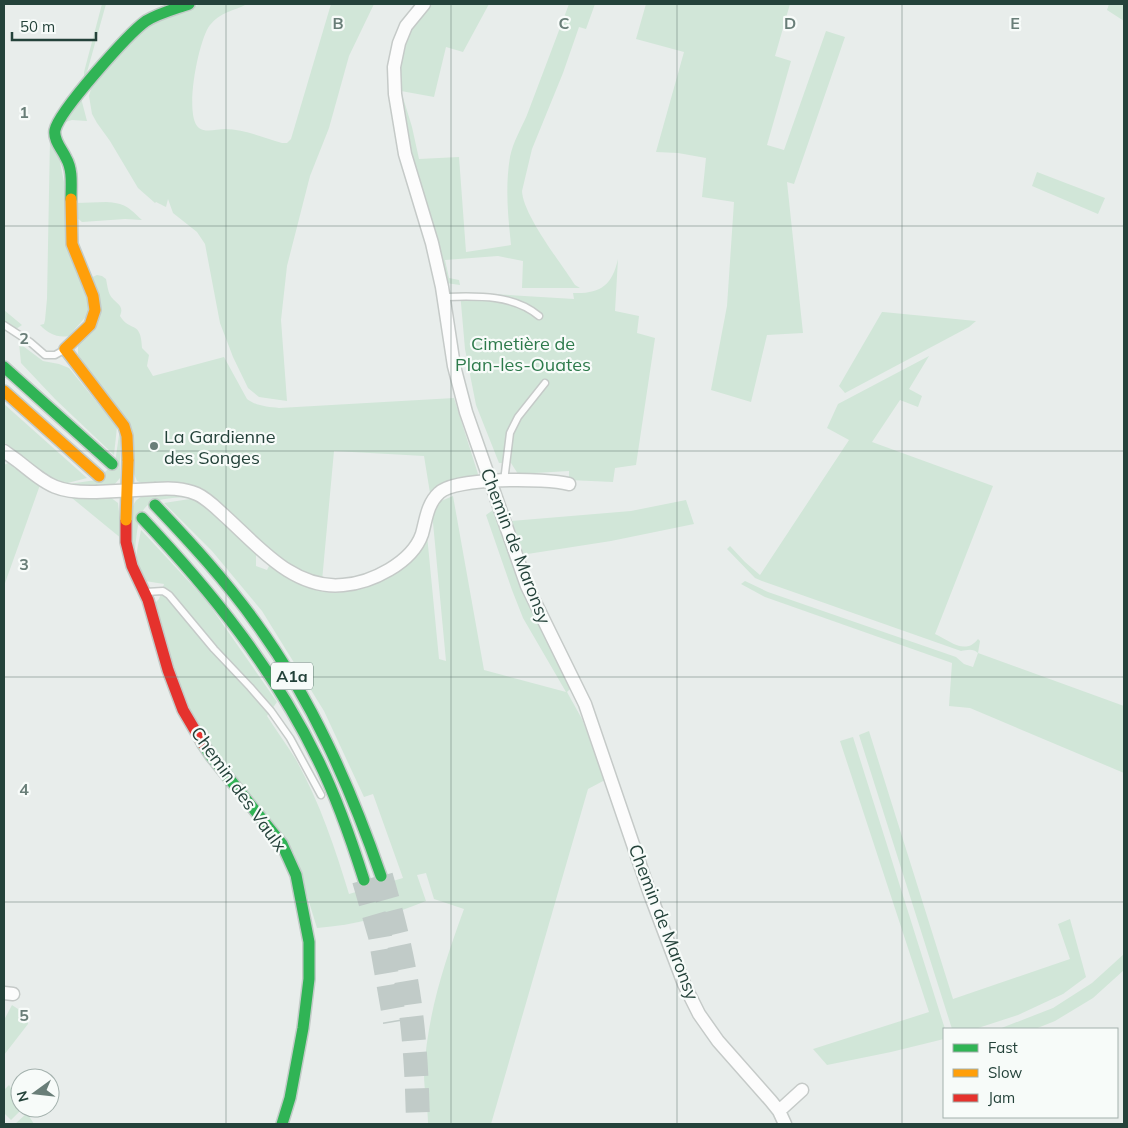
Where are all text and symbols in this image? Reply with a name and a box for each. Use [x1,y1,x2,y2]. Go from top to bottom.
scale bar [12,10,96,42]
text: B [332,13,344,33]
text: C [559,13,570,33]
text: D [784,13,796,33]
text: E [1010,13,1020,33]
text: 50 m [20,17,55,36]
text: 1 [19,102,29,122]
text: 2 [19,328,29,348]
park label: Cimetière de Plan-les-Ouates [455,332,591,376]
place label: La Gardienne des Songes [164,425,275,469]
marker: La Gardienne des Songes [148,440,160,452]
street label: Chemin de Maronsy [476,465,556,628]
text: 3 [19,554,29,574]
road number: A1a [271,662,313,689]
street label: Chemin des Vaulx [186,722,292,856]
text: 4 [19,779,29,799]
street label: Chemin de Maronsy [624,841,704,1004]
text: 5 [19,1005,29,1025]
legend [943,1028,1118,1118]
text: Fast [988,1038,1018,1057]
text: Slow [988,1063,1022,1082]
north arrow [10,1068,60,1118]
text: Jam [988,1088,1015,1107]
text: N [12,1089,33,1104]

